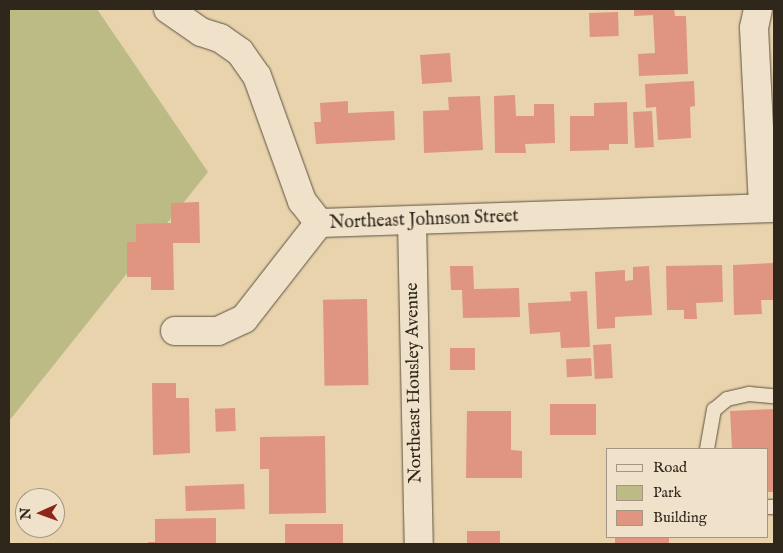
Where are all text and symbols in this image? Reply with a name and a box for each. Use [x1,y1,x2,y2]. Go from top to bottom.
street label: Northeast Johnson Street [329,207,519,235]
street label: Northeast Housley Avenue [402,282,428,484]
legend [606,448,768,538]
text: Road [653,458,687,477]
text: Park [653,483,682,502]
north arrow [15,488,65,538]
text: N [17,507,35,520]
text: Building [653,508,707,527]

